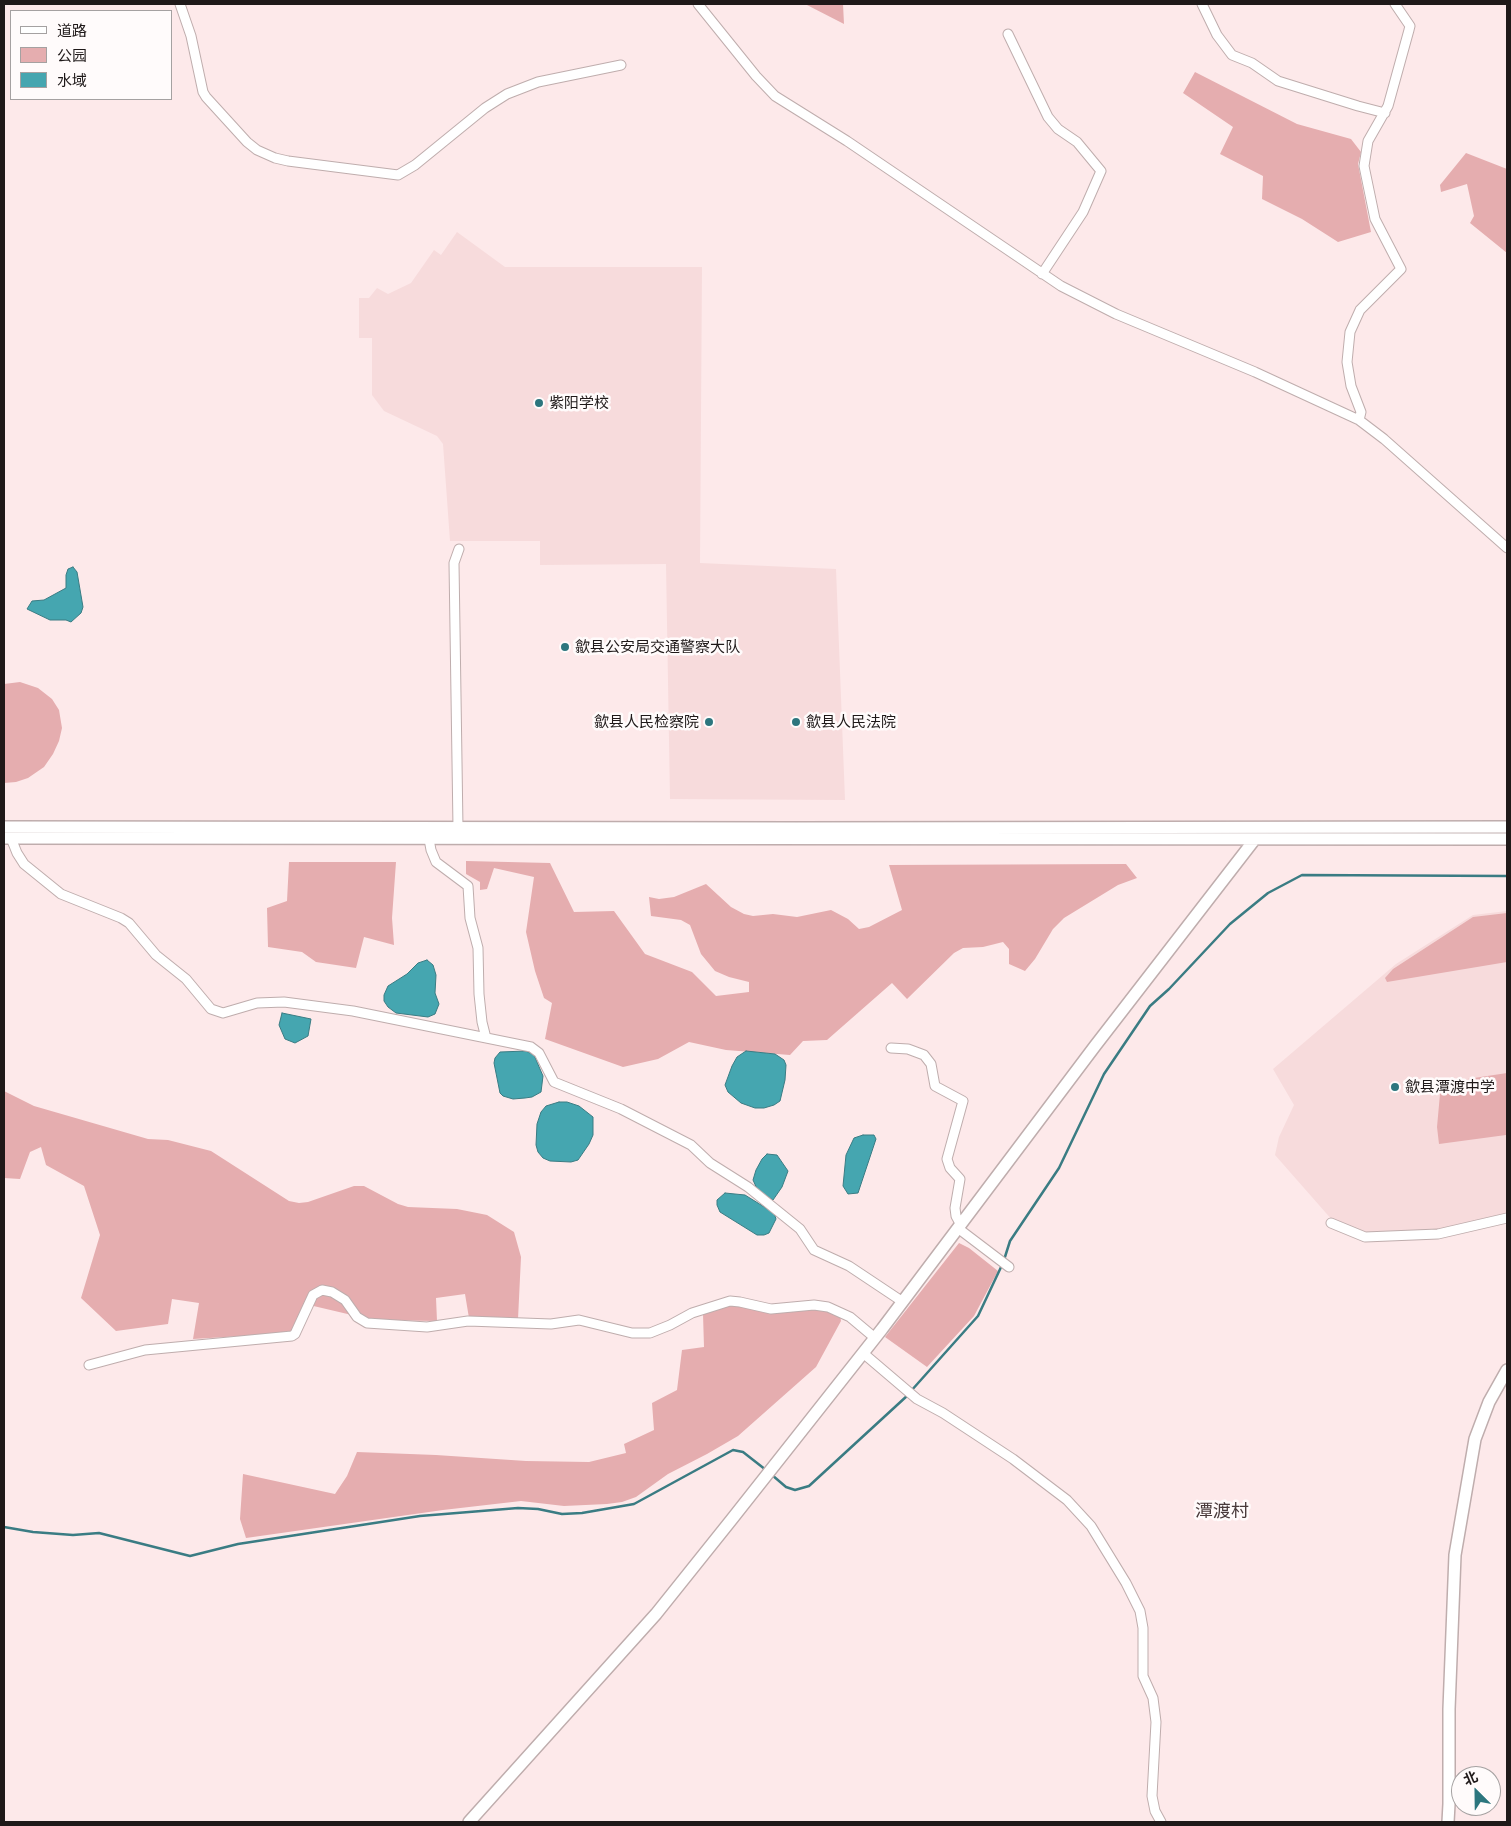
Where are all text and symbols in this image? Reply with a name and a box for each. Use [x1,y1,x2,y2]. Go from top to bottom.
legend [10,10,172,100]
text: 道路 [57,22,87,39]
text: 公园 [57,47,87,64]
text: 水域 [57,72,87,89]
place label: 紫阳学校 [549,394,609,412]
marker: 紫阳学校 [533,397,545,409]
place label: 歙县公安局交通警察大队 [575,638,740,656]
marker: 歙县公安局交通警察大队 [559,641,571,653]
place label: 歙县人民检察院 [594,713,699,731]
place label: 歙县人民法院 [806,713,896,731]
marker: 歙县人民检察院 [703,716,715,728]
marker: 歙县人民法院 [790,716,802,728]
place label: 歙县潭渡中学 [1405,1078,1495,1096]
marker: 歙县潭渡中学 [1389,1081,1401,1093]
district label: 潭渡村 [1195,1500,1249,1522]
north arrow [1451,1766,1501,1816]
text: 北 [1461,1768,1480,1788]

